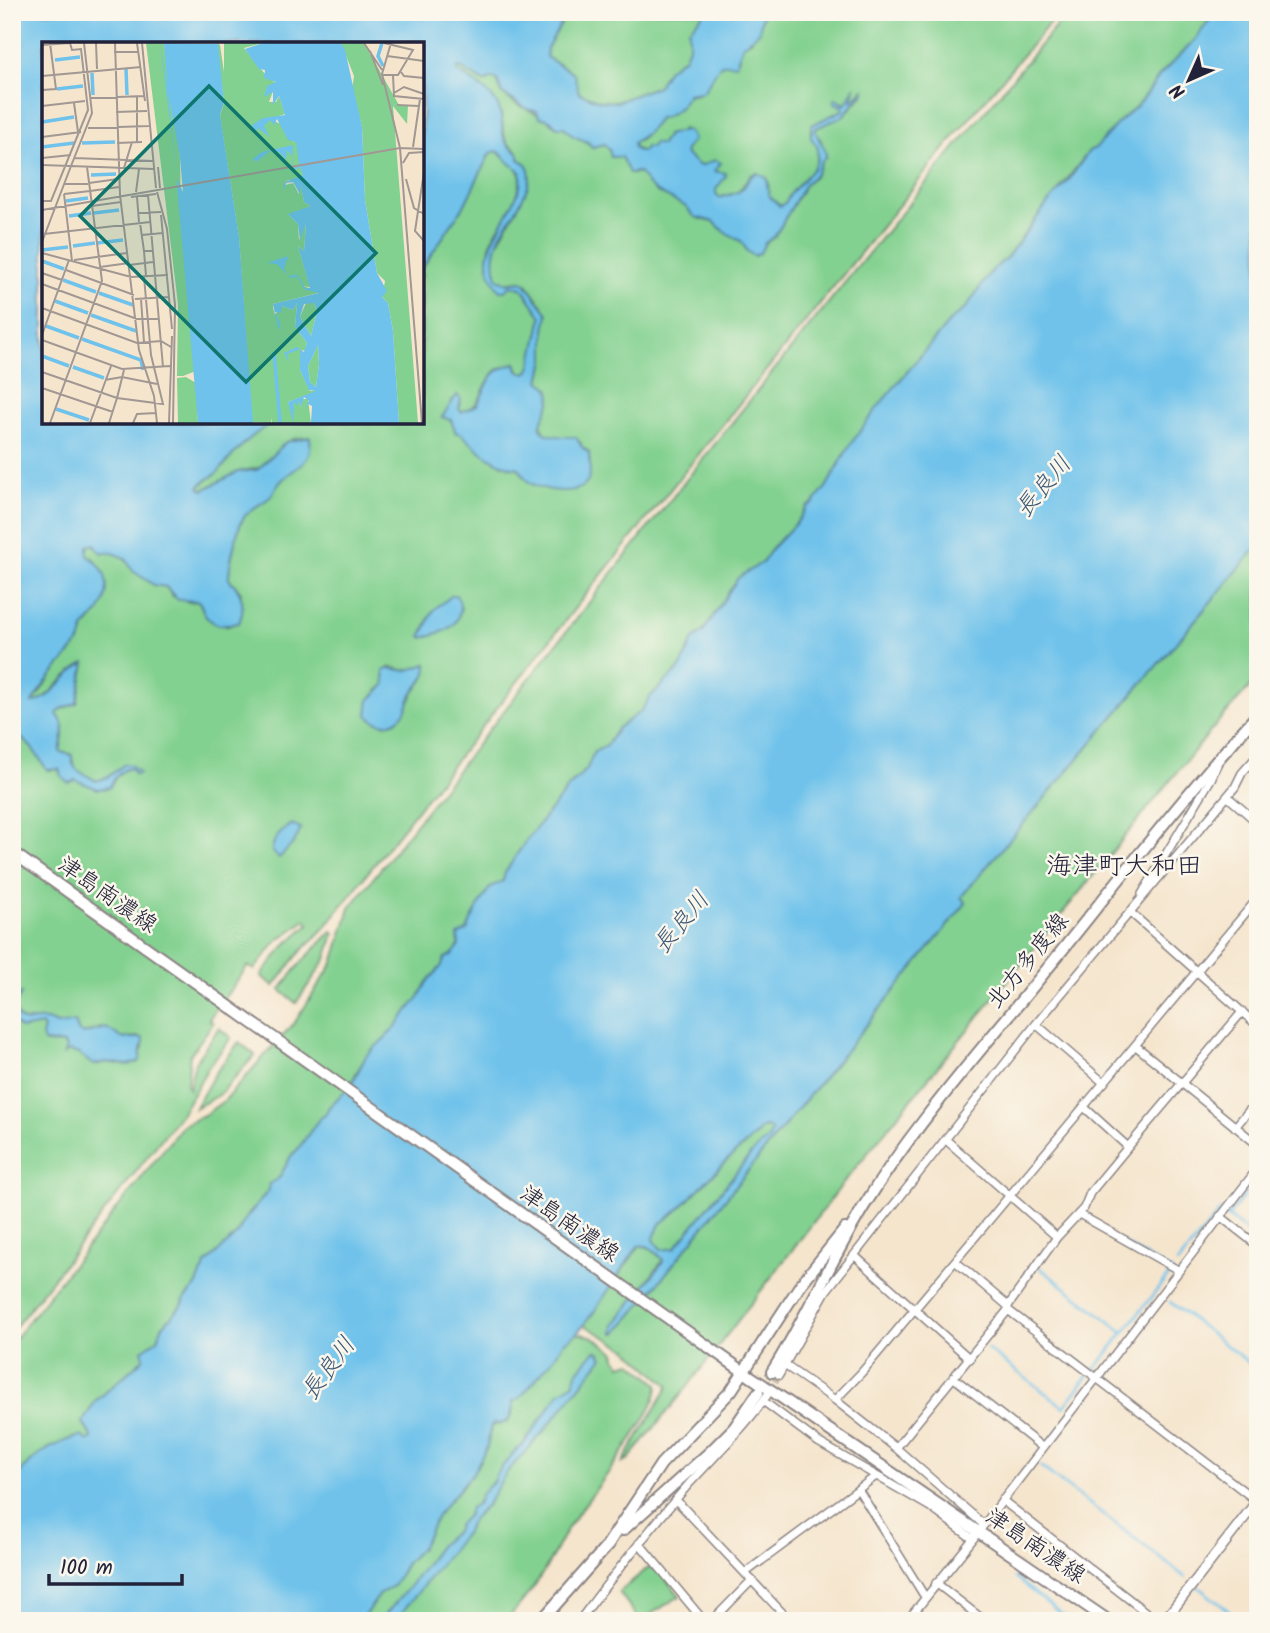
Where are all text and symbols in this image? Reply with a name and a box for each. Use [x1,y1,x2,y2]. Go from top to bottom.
inset map [42,42,424,424]
north arrow [1154,46,1224,116]
text: N [1164,76,1193,105]
water label: 長良川 [1006,447,1082,527]
district label: 海津町大和田 [1046,846,1202,888]
street label: 津島南濃線 [49,848,164,943]
water label: 長良川 [644,883,720,963]
street label: 北方多度線 [978,905,1079,1017]
street label: 津島南濃線 [511,1177,626,1272]
water label: 長良川 [292,1328,366,1409]
street label: 津島南濃線 [977,1500,1093,1594]
scale bar [49,1542,182,1586]
text: 100 m [60,1552,113,1585]

